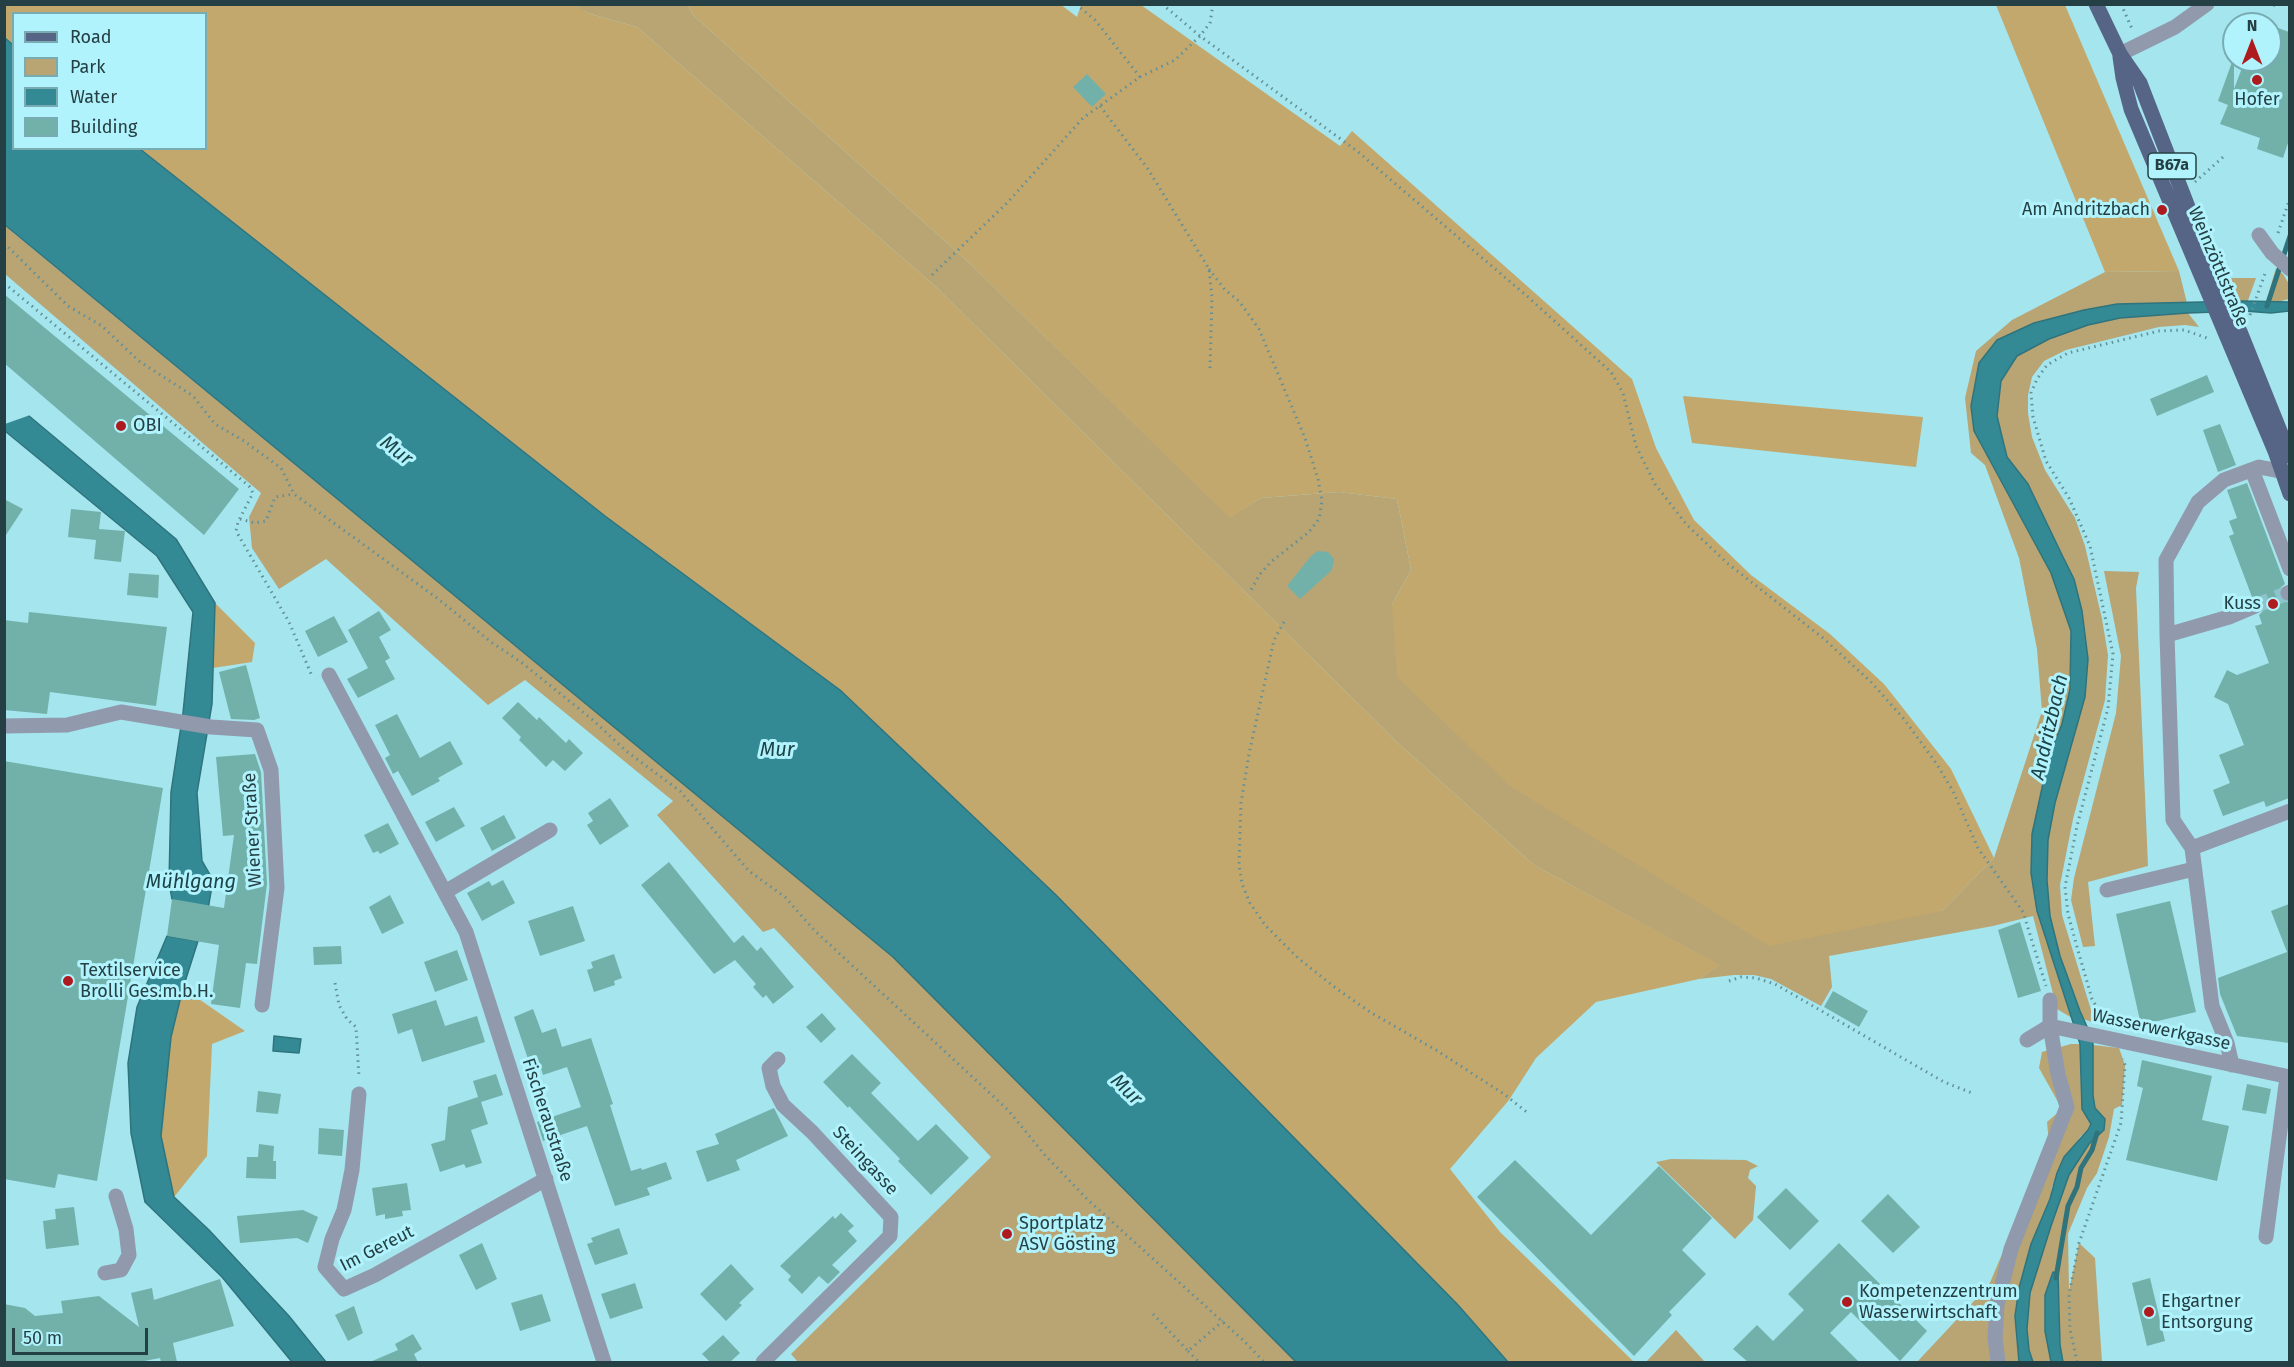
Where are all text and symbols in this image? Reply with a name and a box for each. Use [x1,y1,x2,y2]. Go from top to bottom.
legend [12,12,207,150]
north arrow [2222,12,2282,72]
text: N [2247,16,2257,35]
text: Road [70,26,112,48]
text: Park [70,56,105,78]
marker: Hofer [2250,73,2264,87]
text: Water [70,86,117,108]
place label: Hofer [2234,89,2280,111]
text: Building [70,116,137,138]
road number: B67a [2148,153,2196,179]
place label: Am Andritzbach [2022,199,2150,221]
marker: Am Andritzbach [2155,203,2169,217]
street label: Weinzöttlstraße [2183,204,2253,330]
place label: OBI [133,415,162,437]
marker: OBI [114,419,128,433]
water label: Mur [375,431,417,471]
place label: Kuss [2223,593,2261,615]
marker: Kuss [2266,597,2280,611]
water label: Andritzbach [2026,672,2074,782]
water label: Mur [760,738,794,762]
street label: Wiener Straße [239,772,267,888]
water label: Mühlgang [146,870,236,894]
place label: Textilservice Brolli Ges.m.b.H. [80,960,213,1002]
marker: Textilservice Brolli Ges.m.b.H. [61,974,75,988]
street label: Wasserwerkgasse [2090,1005,2232,1055]
street label: Fischeraustraße [517,1055,577,1185]
water label: Mur [1105,1069,1147,1111]
street label: Steingasse [828,1122,902,1200]
place label: Sportplatz ASV Gösting [1019,1213,1115,1256]
street label: Im Gereut [337,1221,417,1277]
marker: Sportplatz ASV Gösting [1000,1227,1014,1241]
place label: Kompetenzzentrum Wasserwirtschaft [1859,1281,2018,1324]
place label: Ehgartner Entsorgung [2161,1291,2253,1334]
marker: Kompetenzzentrum Wasserwirtschaft [1840,1295,1854,1309]
marker: Ehgartner Entsorgung [2142,1305,2156,1319]
scale bar [15,1316,152,1354]
text: 50 m [23,1327,62,1349]

